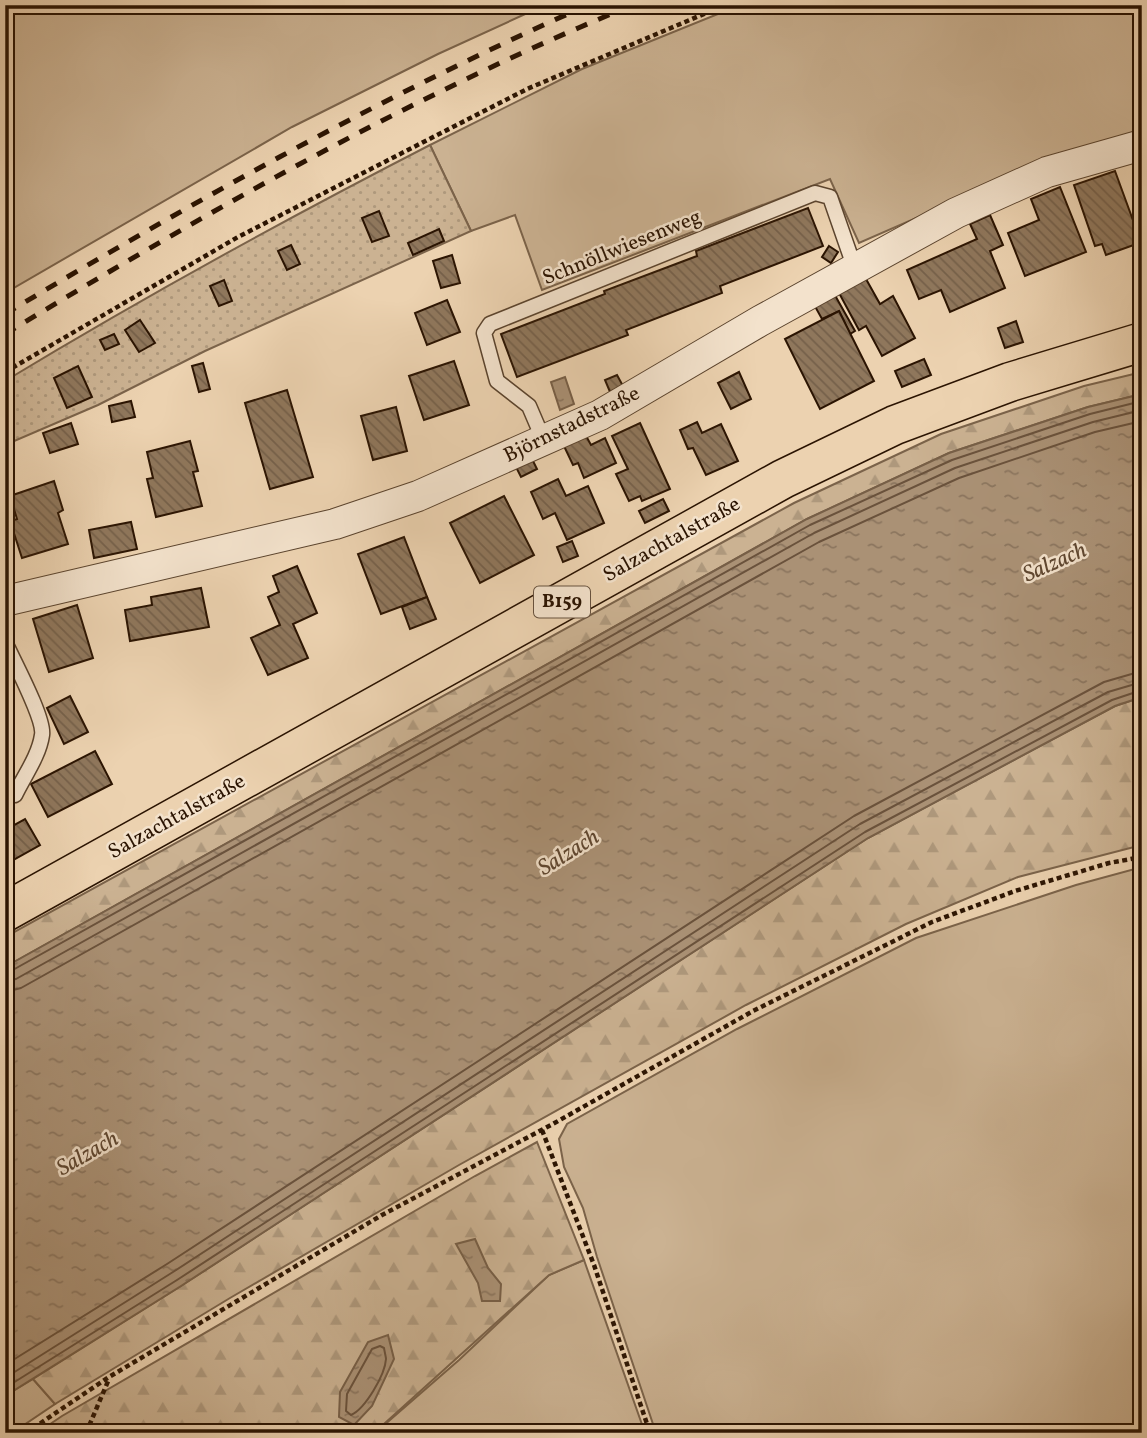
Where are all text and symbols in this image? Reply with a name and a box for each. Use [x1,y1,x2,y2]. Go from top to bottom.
street label: Schnöllwiesenweg [538,203,706,293]
street label: Björnstadstraße [499,379,645,471]
street label: Salzachtalstraße [598,490,746,590]
water label: Salzach [1018,535,1092,591]
road number: B159 [534,586,590,618]
street label: Salzachtalstraße [103,767,251,867]
water label: Salzach [532,822,606,884]
water label: Salzach [51,1123,125,1185]

